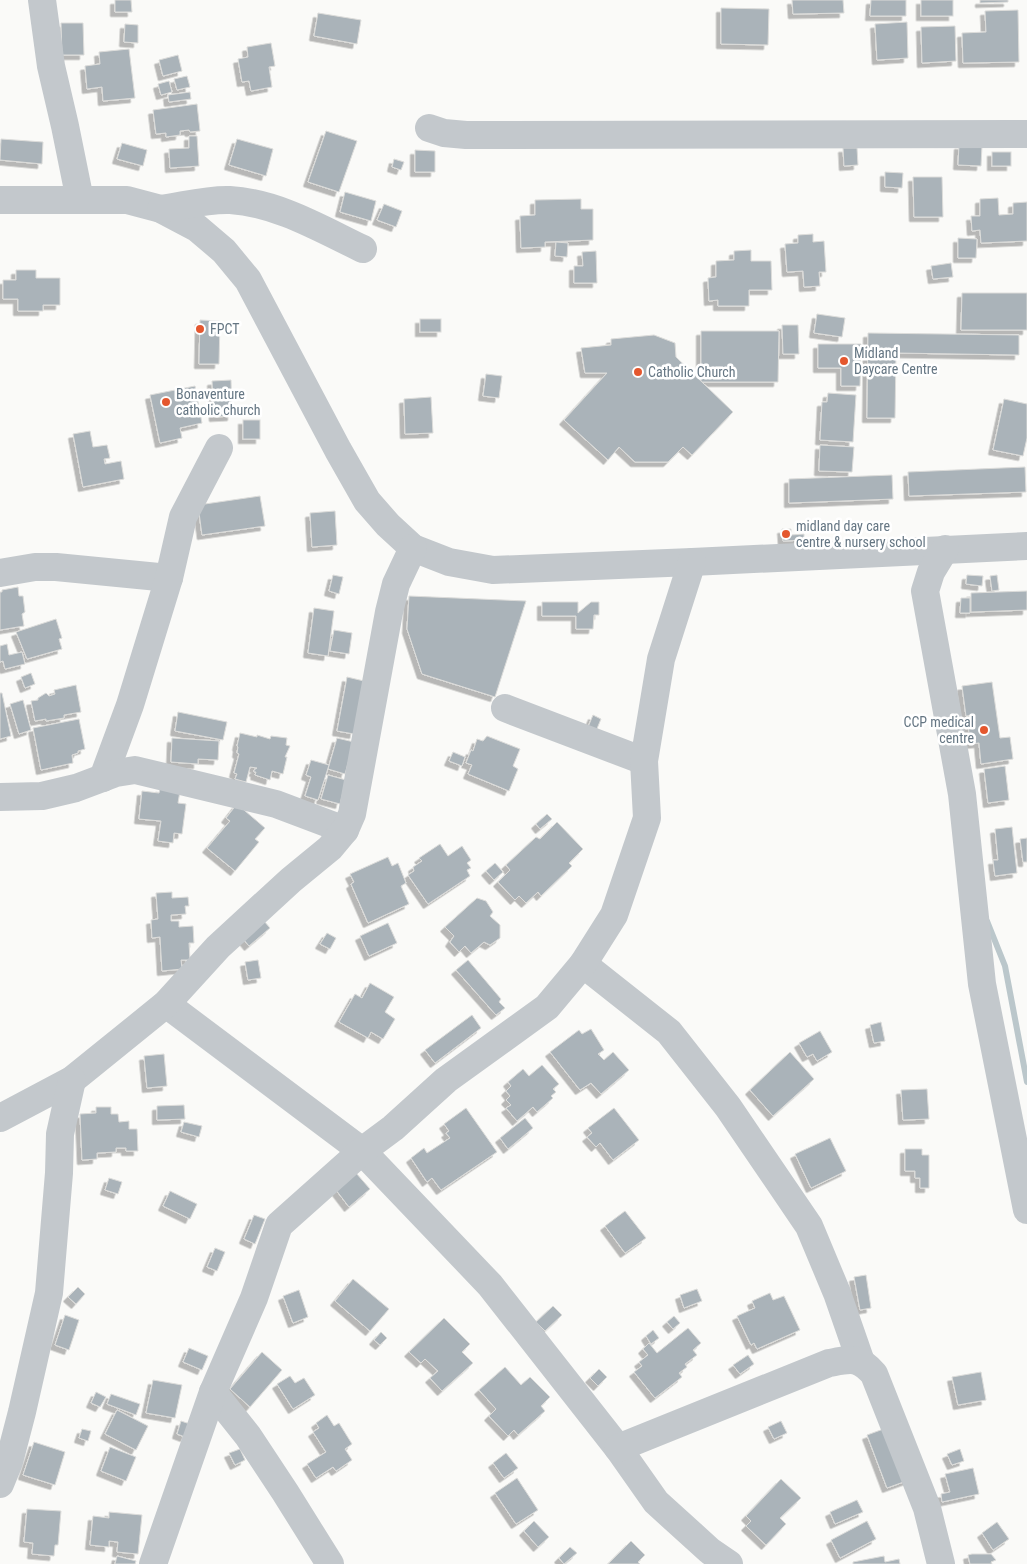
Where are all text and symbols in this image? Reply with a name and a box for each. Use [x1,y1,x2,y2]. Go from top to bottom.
place label: FPCT [210,321,240,337]
marker: FPCT [194,323,206,335]
place label: Midland Daycare Centre [854,345,938,377]
marker: Midland Daycare Centre [838,355,850,367]
place label: Catholic Church [648,364,736,380]
marker: Catholic Church [632,366,644,378]
place label: Bonaventure catholic church [176,386,261,418]
marker: Bonaventure catholic church [160,396,172,408]
place label: midland day care centre & nursery school [796,518,926,550]
marker: midland day care centre & nursery school [780,528,792,540]
place label: CCP medical centre [904,714,974,746]
marker: CCP medical centre [978,724,990,736]

